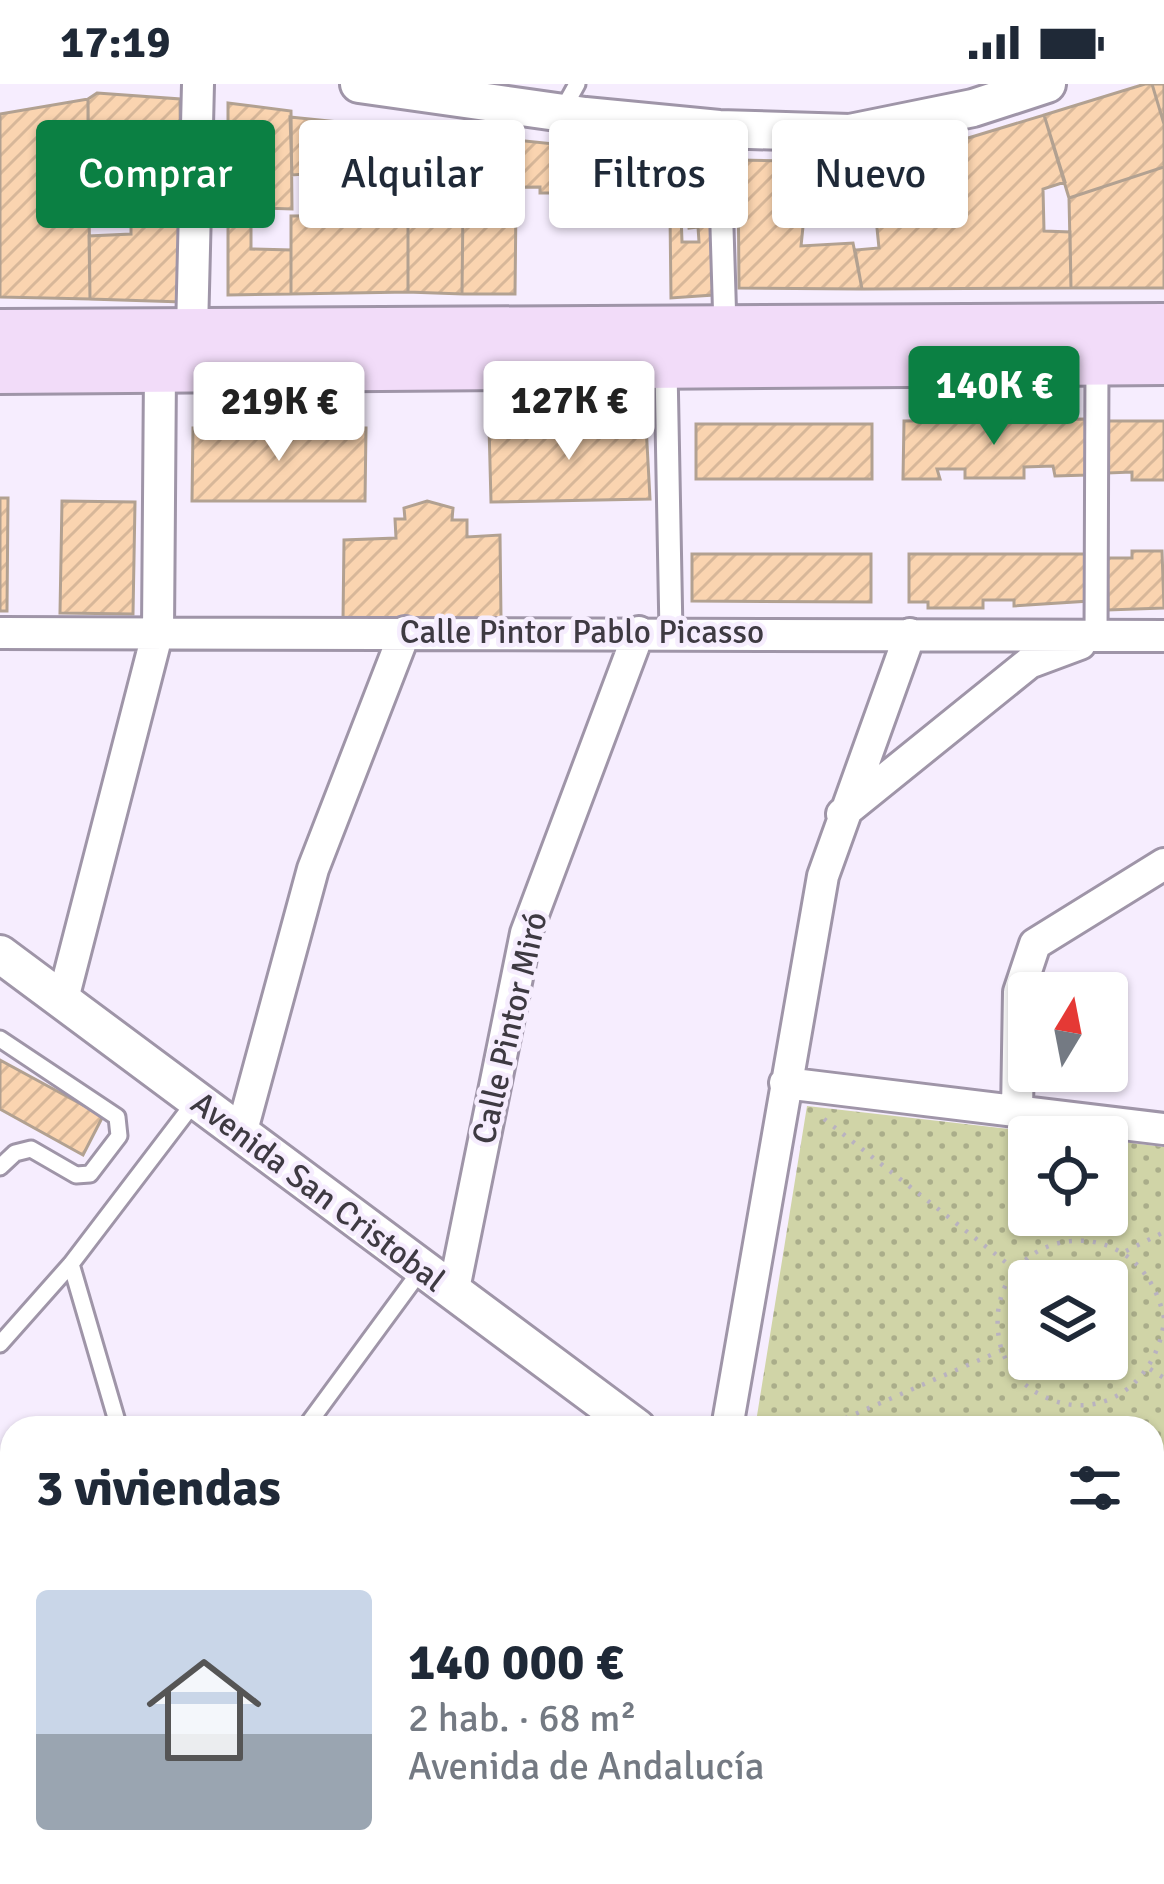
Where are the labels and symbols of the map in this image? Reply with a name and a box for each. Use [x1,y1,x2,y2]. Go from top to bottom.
pin: 140K € [896,346,1092,448]
pin: 127K € [471,361,667,463]
pin: 219K € [181,362,377,464]
street label: Calle Pintor Pablo Picasso [400,612,764,653]
street label: Calle Pintor Miró [463,908,557,1148]
north arrow [1008,972,1128,1092]
street label: Avenida San Cristobal [183,1083,453,1301]

